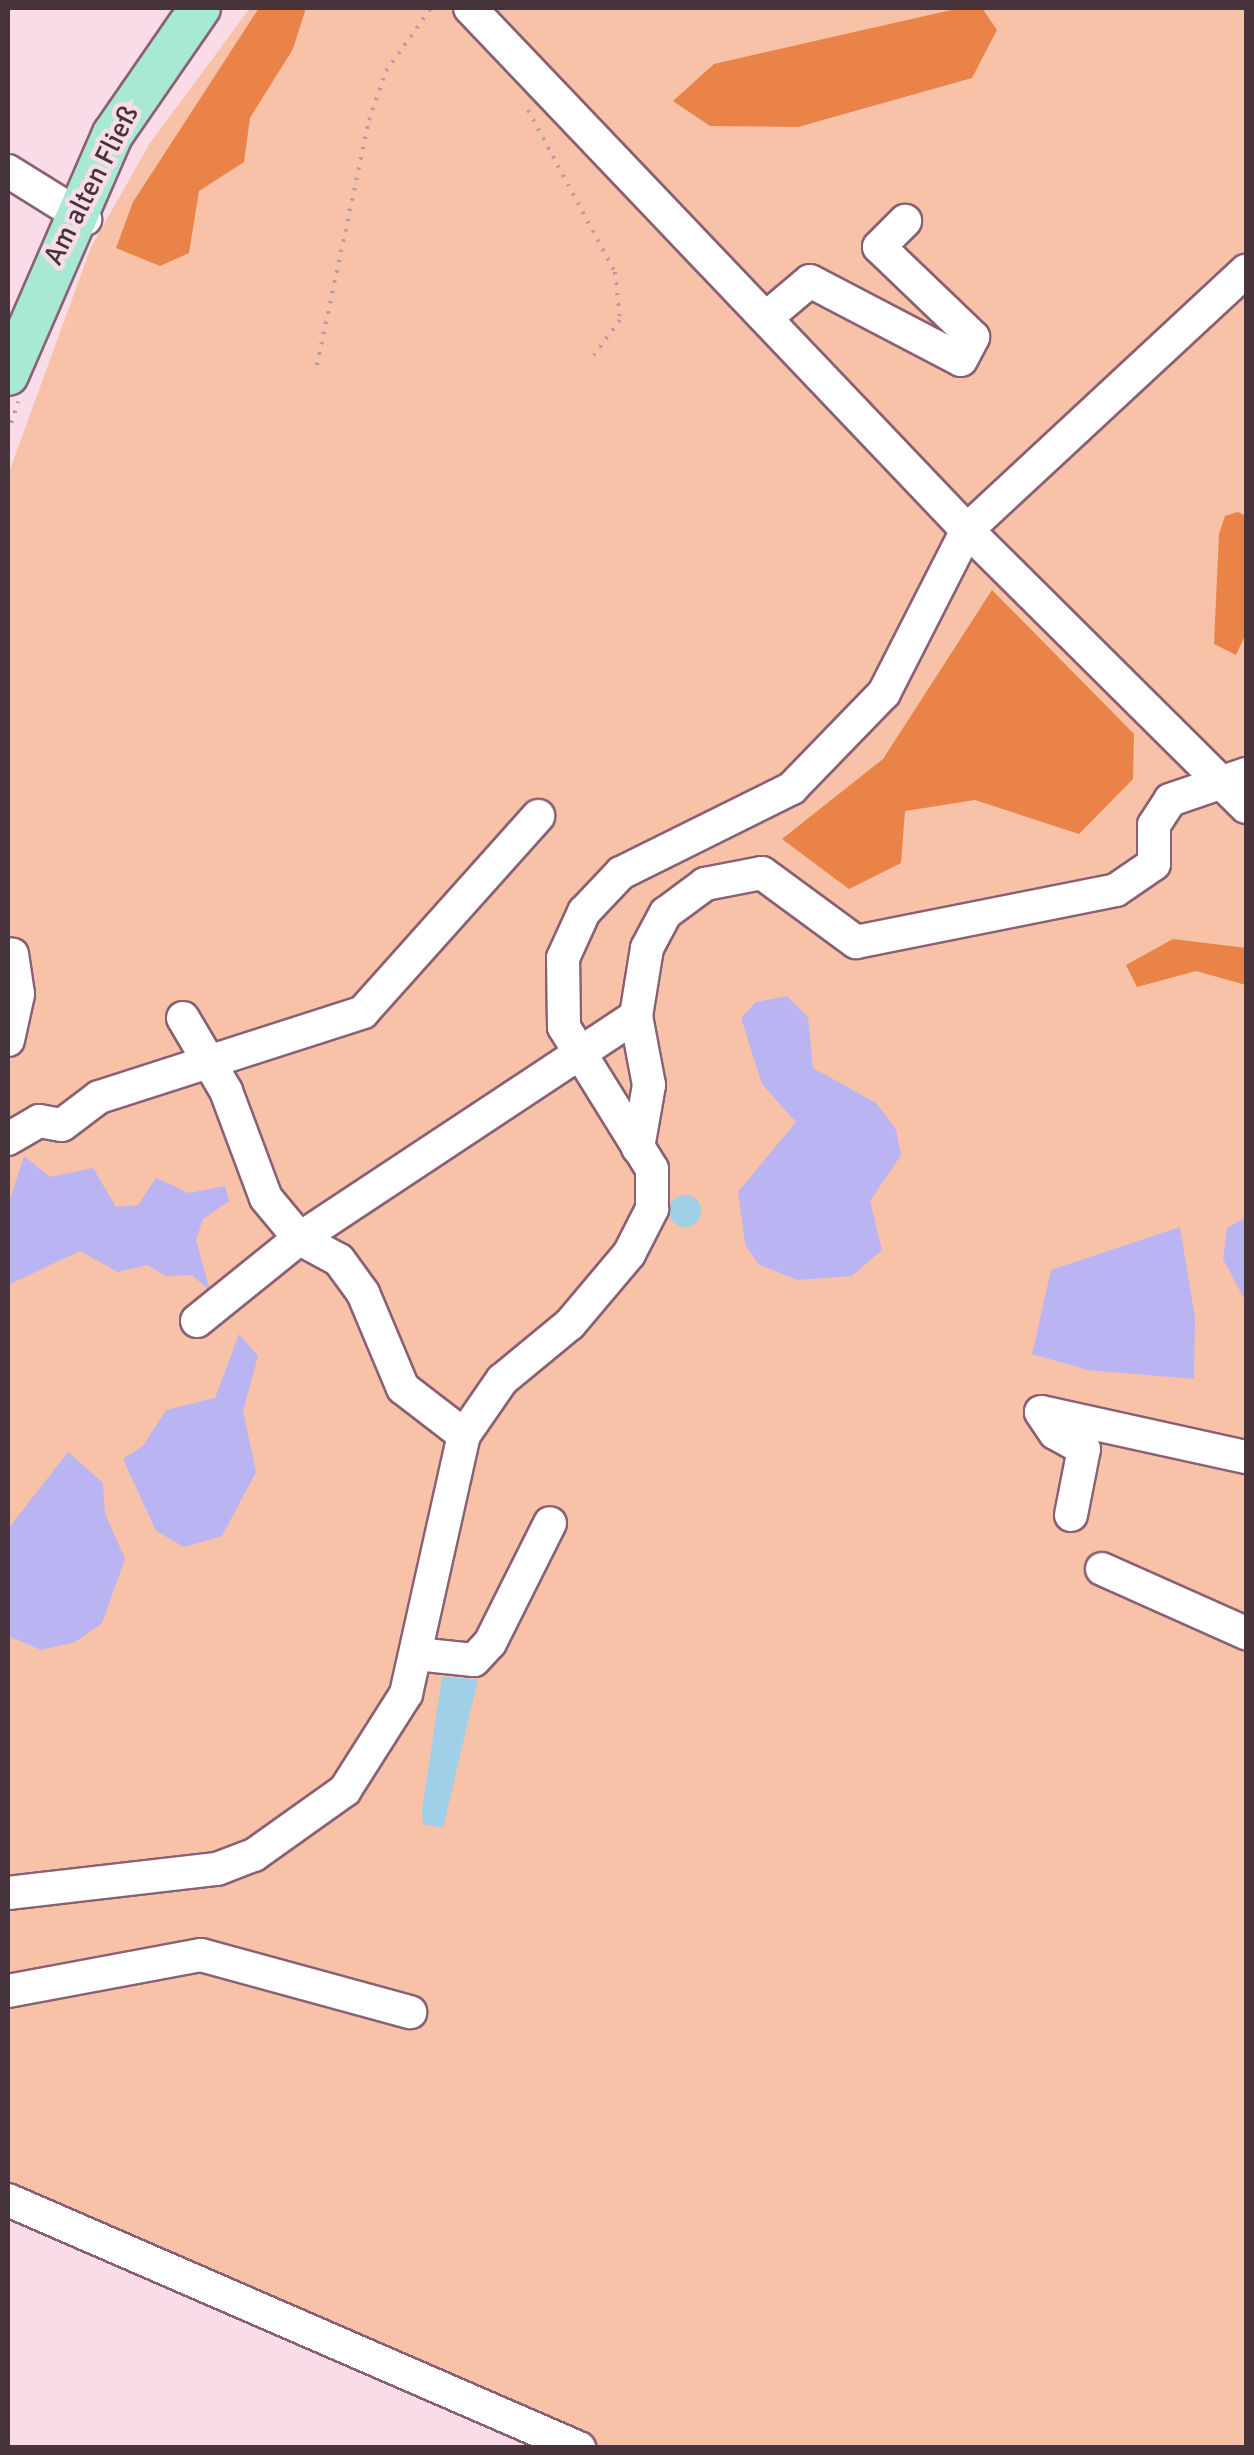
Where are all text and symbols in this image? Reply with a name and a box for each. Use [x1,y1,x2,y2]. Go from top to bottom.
street label: Am alten Fließ [36,100,146,270]

